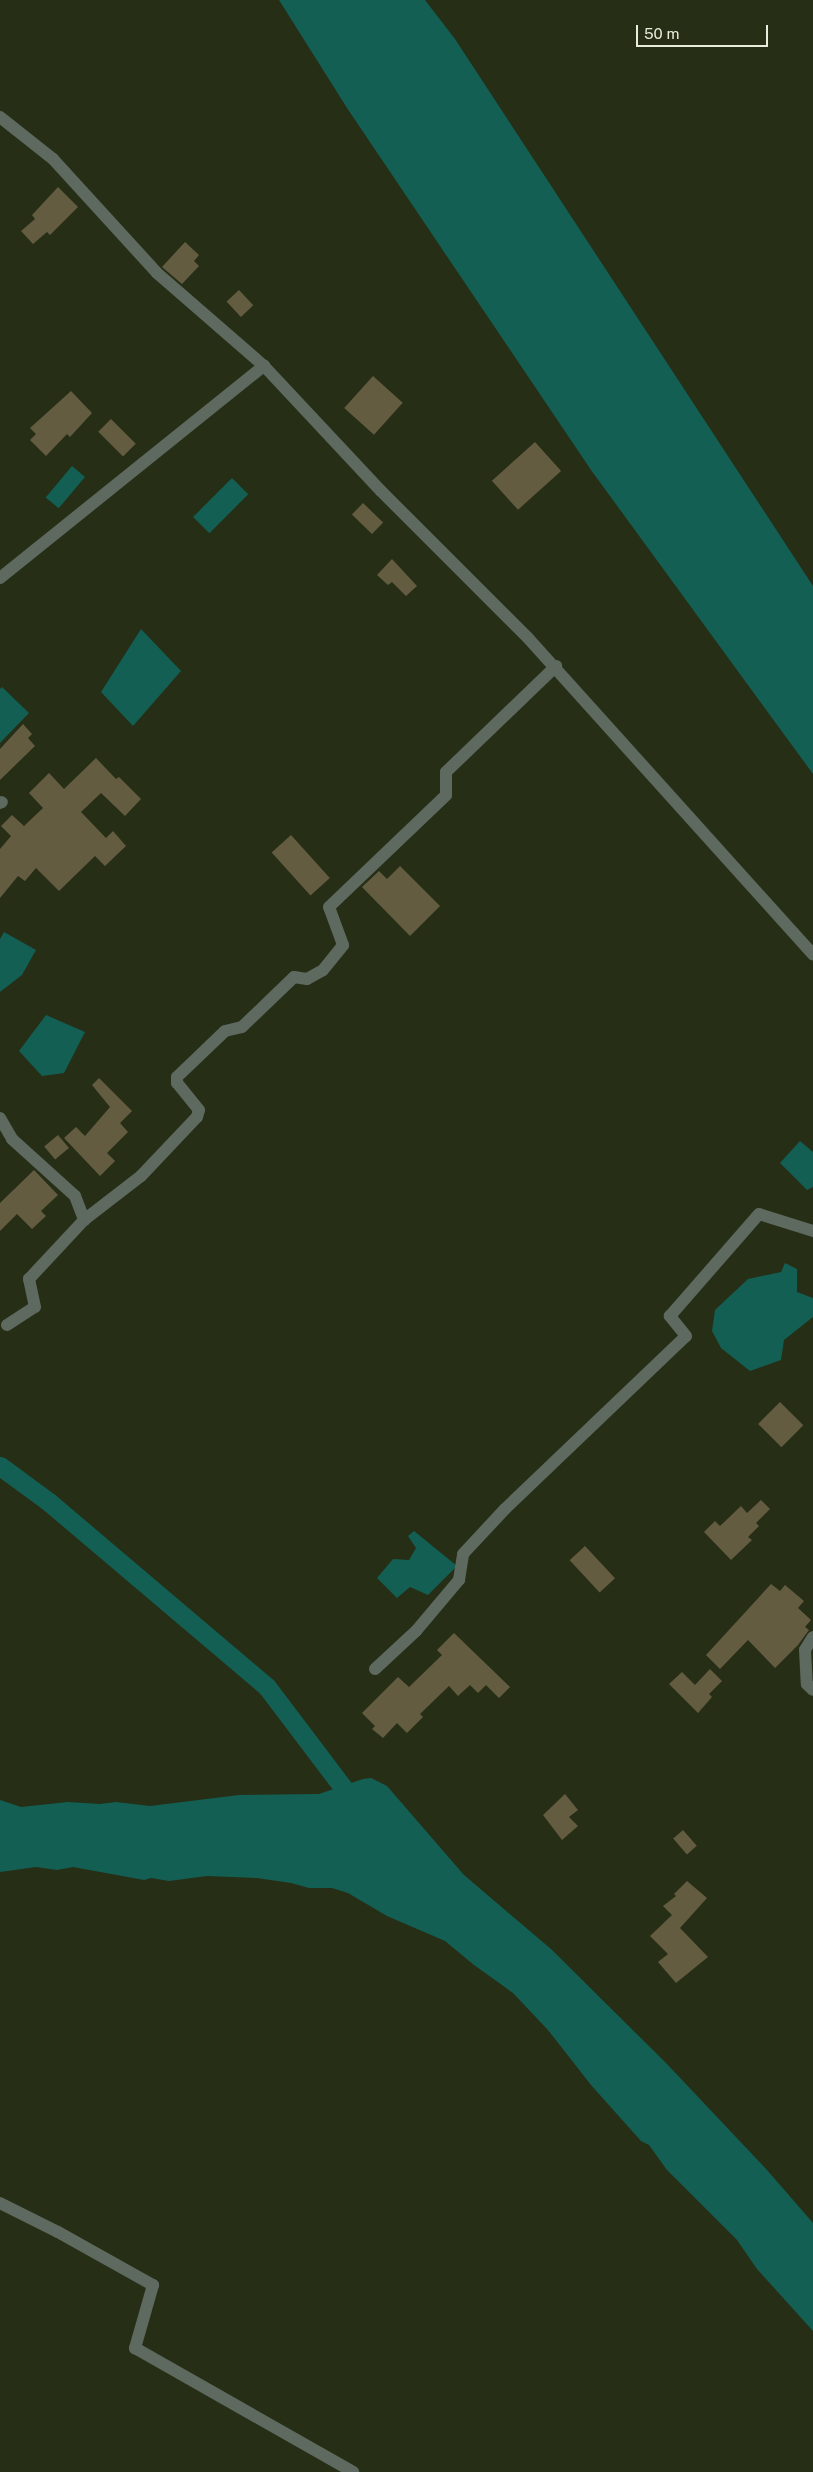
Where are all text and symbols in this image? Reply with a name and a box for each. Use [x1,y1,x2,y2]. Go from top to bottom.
scale bar [638,15,770,47]
text: 50 m [644,25,679,42]

